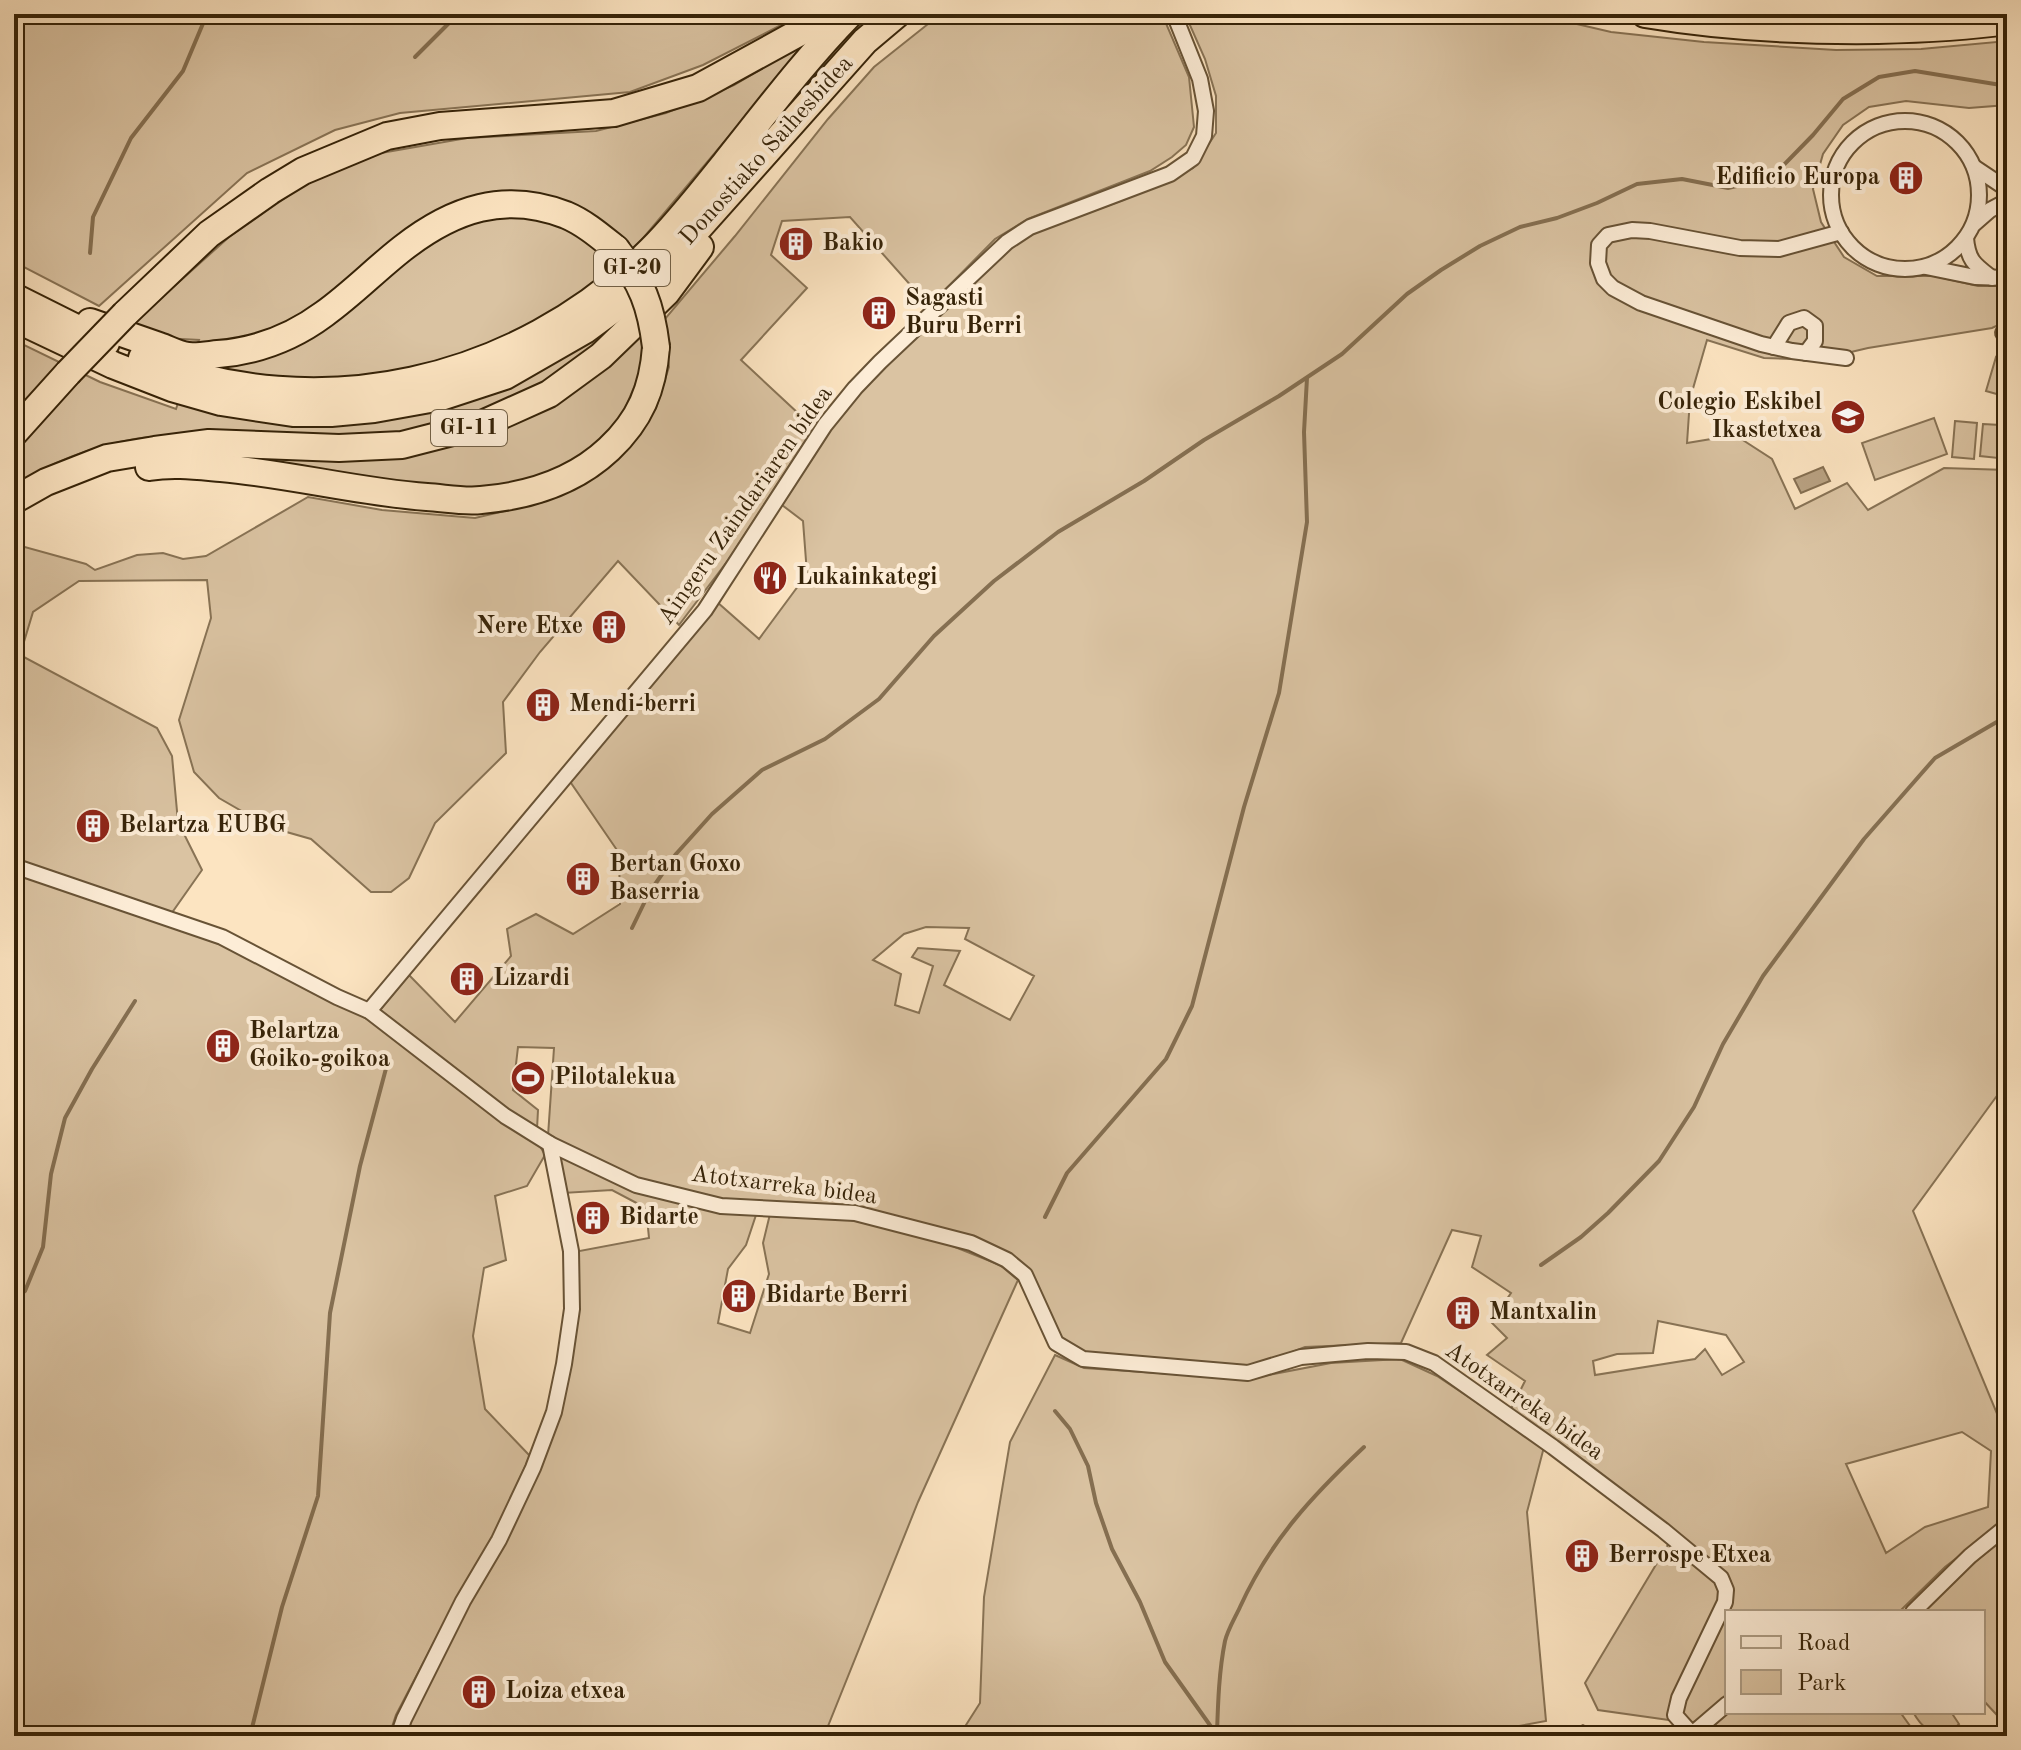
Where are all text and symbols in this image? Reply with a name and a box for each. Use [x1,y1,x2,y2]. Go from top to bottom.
street label: Donostiako Saihesbidea [676,52,858,250]
building icon: Edificio Europa [1887,159,1925,197]
place label: Edificio Europa [1715,166,1880,190]
building icon: Bakio [777,225,815,263]
place label: Bakio [822,232,884,256]
road number: GI-20 [594,250,670,286]
place label: Sagasti Buru Berri [905,287,1022,339]
building icon: Sagasti Buru Berri [860,294,898,332]
street label: Aingeru Zaindariaren bidea [654,382,838,630]
place label: Colegio Eskibel Ikastetxea [1657,391,1822,443]
school or university icon: Colegio Eskibel Ikastetxea [1829,398,1867,436]
road number: GI-11 [431,410,507,446]
restaurant icon: Lukainkategi [751,559,789,597]
place label: Lukainkategi [796,566,937,590]
building icon: Nere Etxe [590,608,628,646]
place label: Nere Etxe [477,615,583,639]
building icon: Mendi-berri [524,686,562,724]
place label: Mendi-berri [569,693,696,717]
building icon: Belartza EUBG [74,807,112,845]
place label: Belartza EUBG [119,814,286,838]
place label: Bertan Goxo Baserria [609,853,741,905]
building icon: Bertan Goxo Baserria [564,860,602,898]
building icon: Lizardi [448,960,486,998]
place label: Lizardi [493,967,570,991]
place label: Belartza Goiko-goikoa [249,1020,390,1072]
building icon: Belartza Goiko-goikoa [204,1027,242,1065]
sports icon: Pilotalekua [509,1059,547,1097]
place label: Pilotalekua [554,1066,676,1090]
street label: Atotxarreka bidea [690,1163,879,1209]
building icon: Bidarte [574,1199,612,1237]
place label: Bidarte [619,1206,699,1230]
building icon: Bidarte Berri [720,1277,758,1315]
place label: Bidarte Berri [765,1284,908,1308]
building icon: Mantxalin [1444,1294,1482,1332]
place label: Mantxalin [1489,1301,1597,1325]
street label: Atotxarreka bidea [1440,1338,1608,1466]
building icon: Berrospe Etxea [1563,1537,1601,1575]
place label: Berrospe Etxea [1608,1544,1771,1568]
legend [1725,1610,1985,1714]
text: Road [1797,1632,1850,1656]
text: Park [1797,1672,1846,1696]
building icon: Loiza etxea [460,1673,498,1711]
place label: Loiza etxea [505,1680,626,1704]

